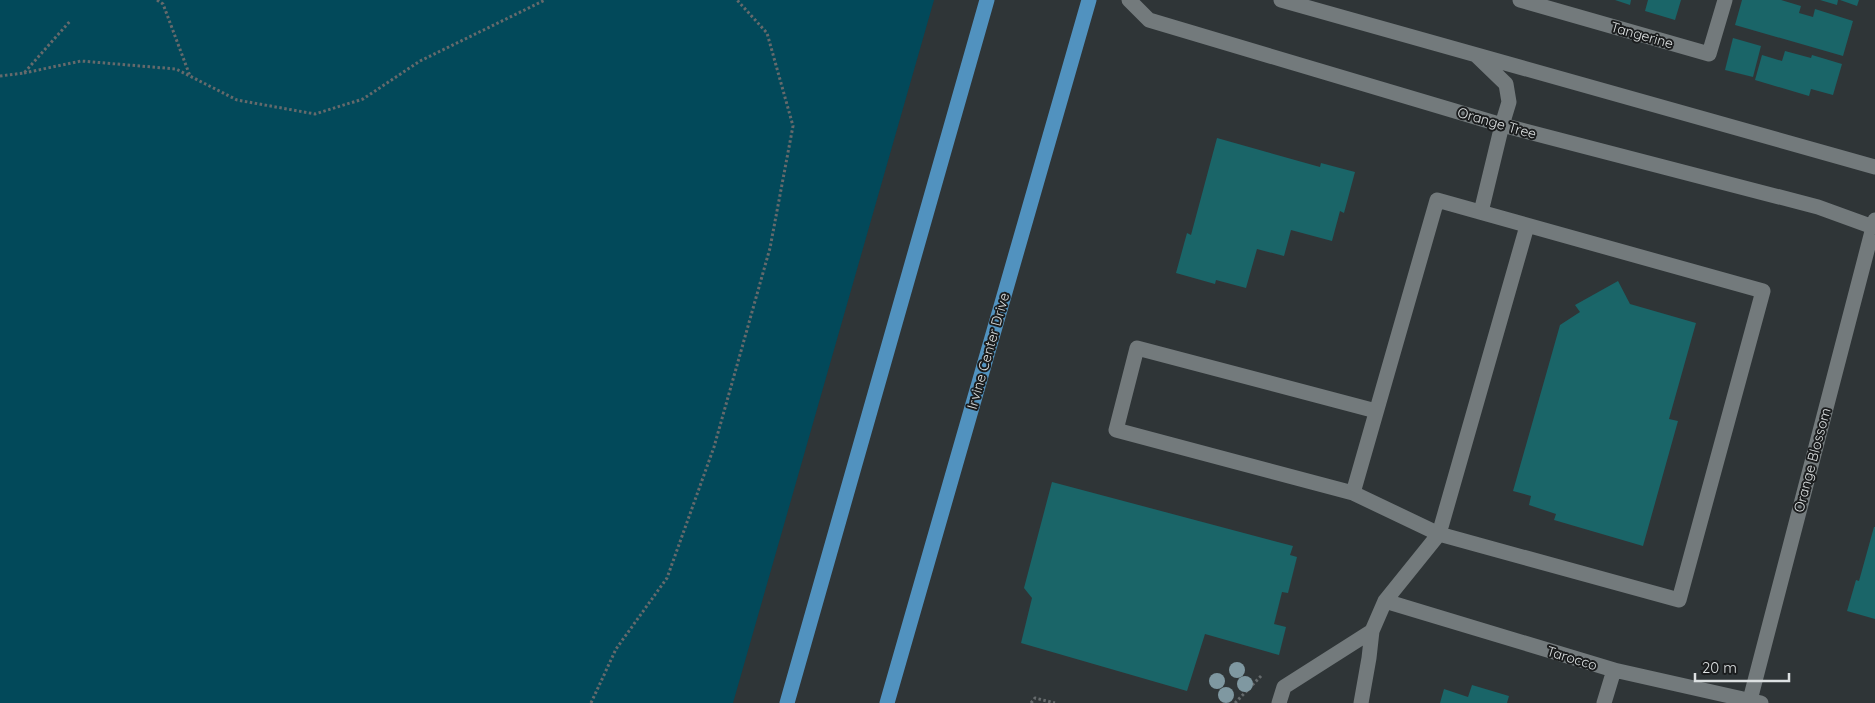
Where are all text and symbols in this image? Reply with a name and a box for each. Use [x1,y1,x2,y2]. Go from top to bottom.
street label: Tangerine [1609,17,1676,53]
street label: Orange Tree [1455,103,1539,143]
street label: Irvine Center Drive [963,291,1013,411]
street label: Orange Blossom [1789,406,1835,514]
street label: Tarocco [1544,642,1600,674]
scale bar [1695,650,1789,682]
text: 20 m [1702,658,1737,677]

